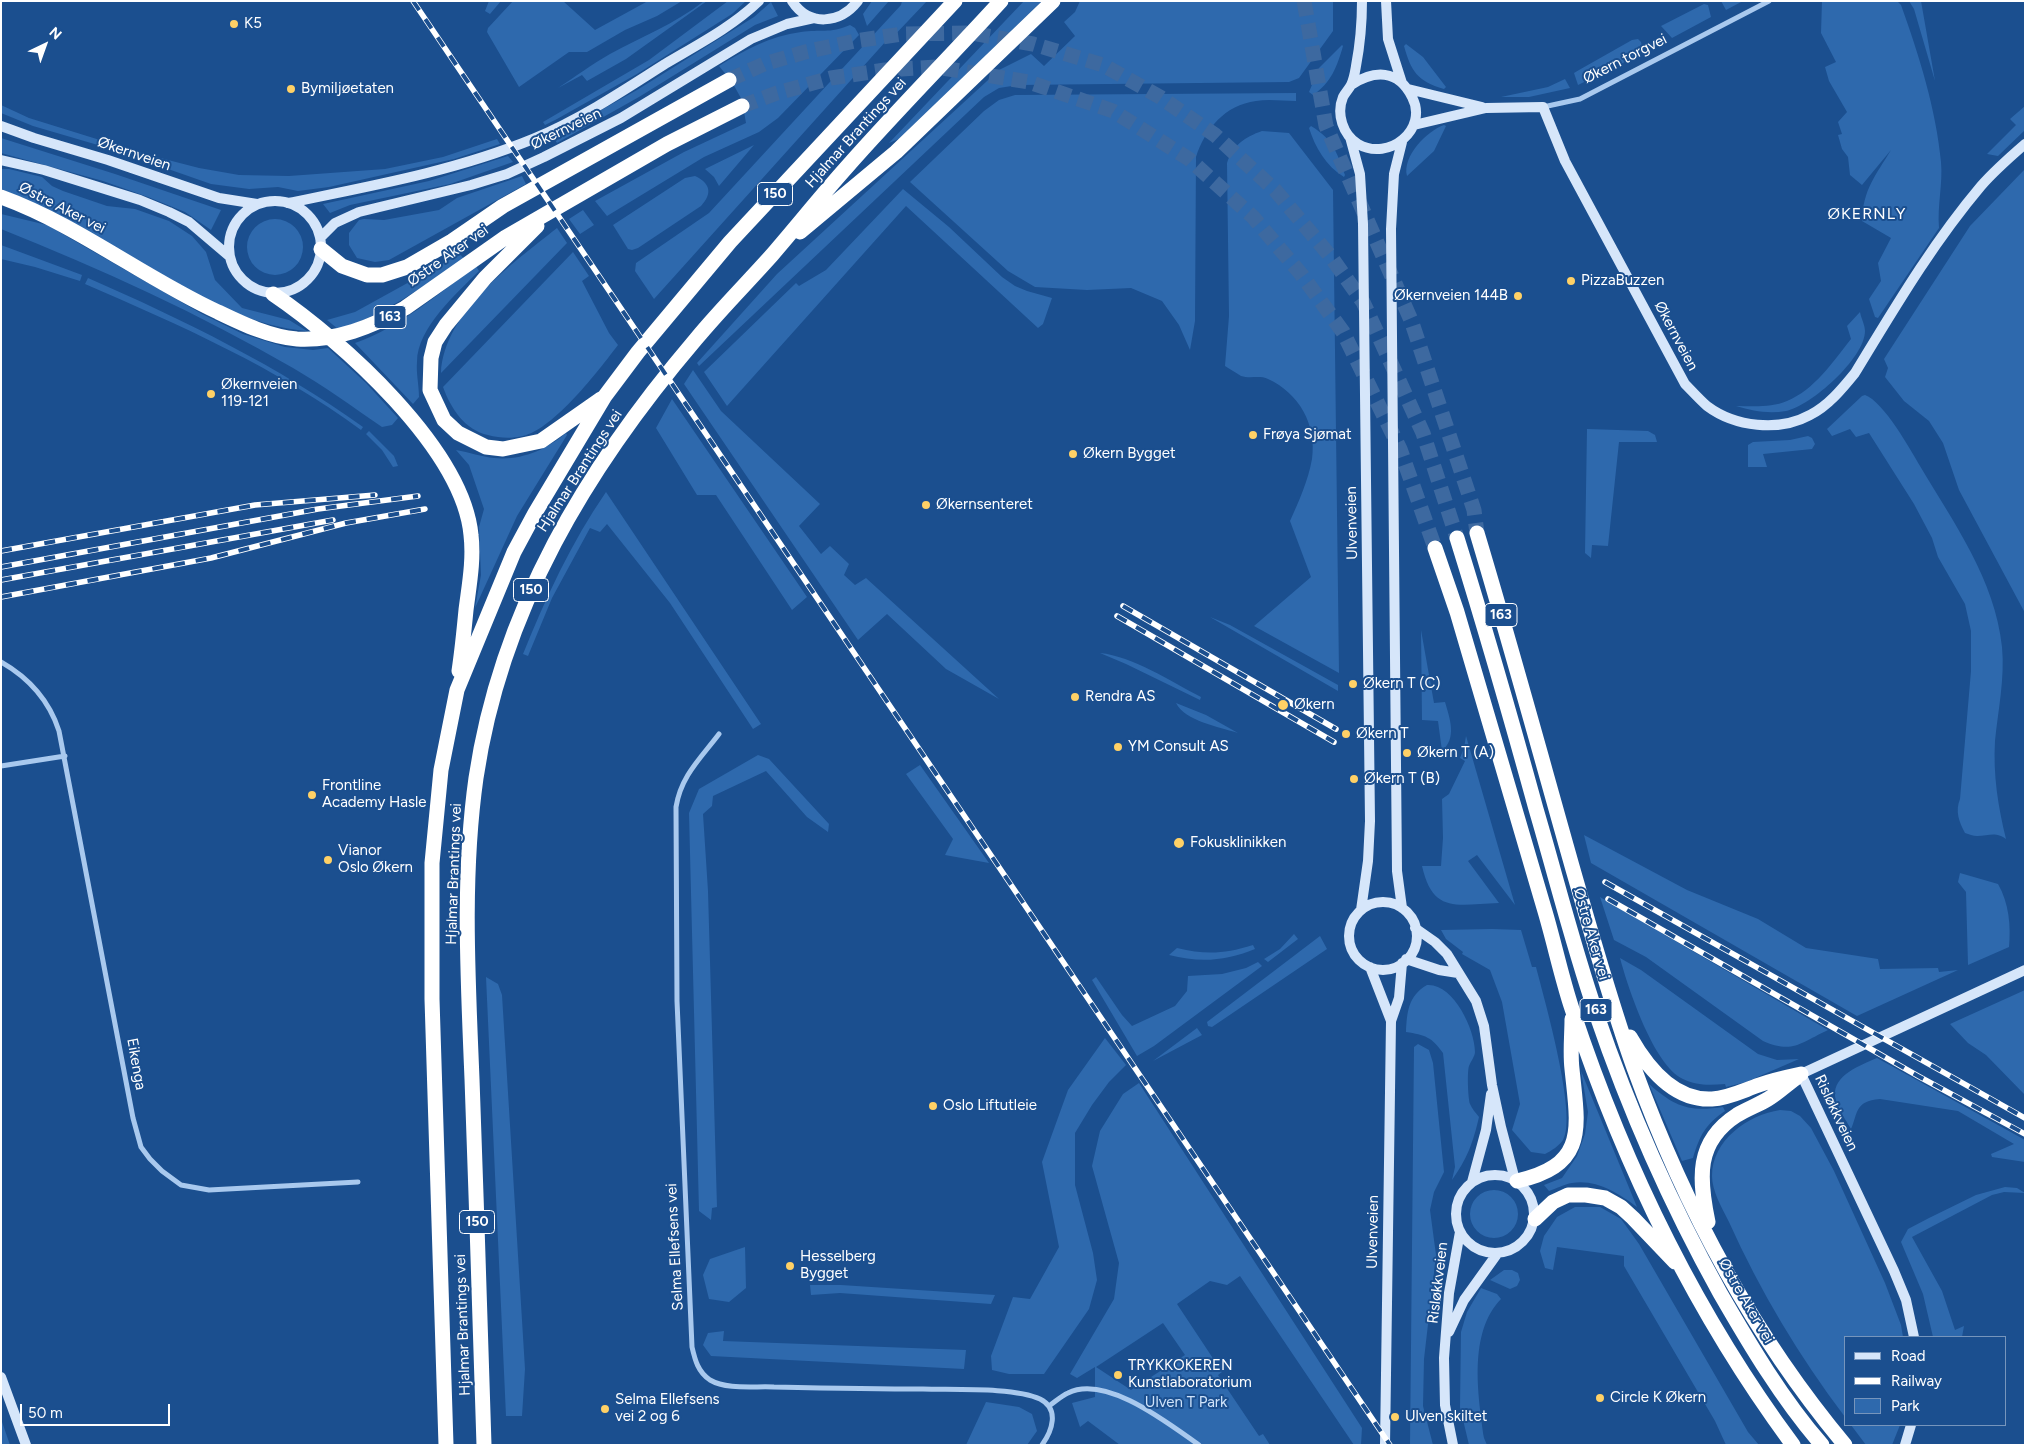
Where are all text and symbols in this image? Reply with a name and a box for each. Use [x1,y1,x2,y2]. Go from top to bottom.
place label: K5 [244,15,262,33]
marker: K5 [228,18,240,30]
north arrow [20,20,70,70]
text: N [46,24,65,43]
street label: Økern torgvei [1580,30,1670,88]
street label: Hjalmar Brantings vei [802,74,910,192]
place label: Bymiljøetaten [301,80,394,98]
marker: Bymiljøetaten [285,83,297,95]
street label: Økernveien [528,104,604,154]
street label: Økernveien [95,133,173,175]
street label: Østre Aker vei [16,178,108,238]
road number: 150 [758,182,792,205]
district label: ØKERNLY [1827,204,1907,224]
street label: Østre Aker vei [404,221,492,291]
place label: PizzaBuzzen [1581,272,1664,290]
marker: PizzaBuzzen [1565,275,1577,287]
place label: Økernveien 144B [1394,287,1508,305]
marker: Økernveien 144B [1512,290,1524,302]
street label: Økernveien [1650,298,1702,374]
road number: 163 [374,306,406,328]
place label: Økernveien 119-121 [221,376,297,411]
marker: Økernveien 119-121 [205,388,217,400]
street label: Hjalmar Brantings vei [534,407,626,535]
place label: Frøya Sjømat [1263,426,1352,444]
marker: Frøya Sjømat [1247,429,1259,441]
place label: Økern Bygget [1083,445,1176,463]
marker: Økern Bygget [1067,448,1079,460]
street label: Ulvenveien [1342,486,1362,560]
place label: Økernsenteret [936,496,1033,514]
marker: Økernsenteret [920,499,932,511]
road number: 150 [514,578,548,602]
road number: 163 [1485,604,1517,626]
place label: Økern T (C) [1363,675,1441,693]
marker: Økern T (C) [1347,678,1359,690]
place label: Rendra AS [1085,688,1156,706]
marker: Rendra AS [1069,691,1081,703]
place label: Økern [1294,696,1335,714]
marker: Økern [1276,698,1290,712]
place label: Økern T [1356,725,1408,743]
marker: Økern T [1340,728,1352,740]
place label: YM Consult AS [1128,738,1229,756]
marker: YM Consult AS [1112,741,1124,753]
place label: Økern T (A) [1417,744,1494,762]
marker: Økern T (A) [1401,747,1413,759]
place label: Økern T (B) [1364,770,1440,788]
marker: Økern T (B) [1348,773,1360,785]
place label: Frontline Academy Hasle [322,777,426,812]
marker: Frontline Academy Hasle [306,789,318,801]
street label: Hjalmar Brantings vei [443,803,465,945]
place label: Fokusklinikken [1190,834,1286,852]
marker: Fokusklinikken [1172,836,1186,850]
place label: Vianor Oslo Økern [338,842,413,877]
marker: Vianor Oslo Økern [322,854,334,866]
street label: Østre Aker vei [1569,886,1613,982]
road number: 163 [1580,998,1612,1022]
street label: Eikenga [123,1037,149,1091]
street label: Risløkkveien [1810,1072,1862,1154]
place label: Oslo Liftutleie [943,1097,1037,1115]
marker: Oslo Liftutleie [927,1100,939,1112]
street label: Selma Ellefsens vei [663,1183,687,1311]
street label: Ulvenveien [1363,1195,1383,1269]
road number: 150 [460,1210,494,1234]
street label: Risløkkveien [1424,1241,1452,1325]
place label: Hesselberg Bygget [800,1248,876,1283]
street label: Hjalmar Brantings vei [452,1254,474,1396]
street label: Østre Aker vei [1714,1255,1778,1347]
marker: Hesselberg Bygget [784,1260,796,1272]
legend [1844,1336,2006,1426]
text: Road [1891,1347,1926,1365]
place label: TRYKKOKEREN Kunstlaboratorium [1128,1357,1252,1392]
marker: TRYKKOKEREN Kunstlaboratorium [1112,1369,1124,1381]
text: Railway [1891,1372,1942,1390]
place label: Circle K Økern [1610,1389,1706,1407]
place label: Selma Ellefsens vei 2 og 6 [615,1391,720,1426]
marker: Circle K Økern [1594,1392,1606,1404]
scale bar [22,1394,172,1426]
park label: Ulven T Park [1145,1394,1227,1412]
text: Park [1891,1397,1920,1415]
marker: Selma Ellefsens vei 2 og 6 [599,1403,611,1415]
text: 50 m [28,1404,63,1422]
place label: Ulven skiltet [1405,1408,1487,1426]
marker: Ulven skiltet [1389,1411,1401,1423]

